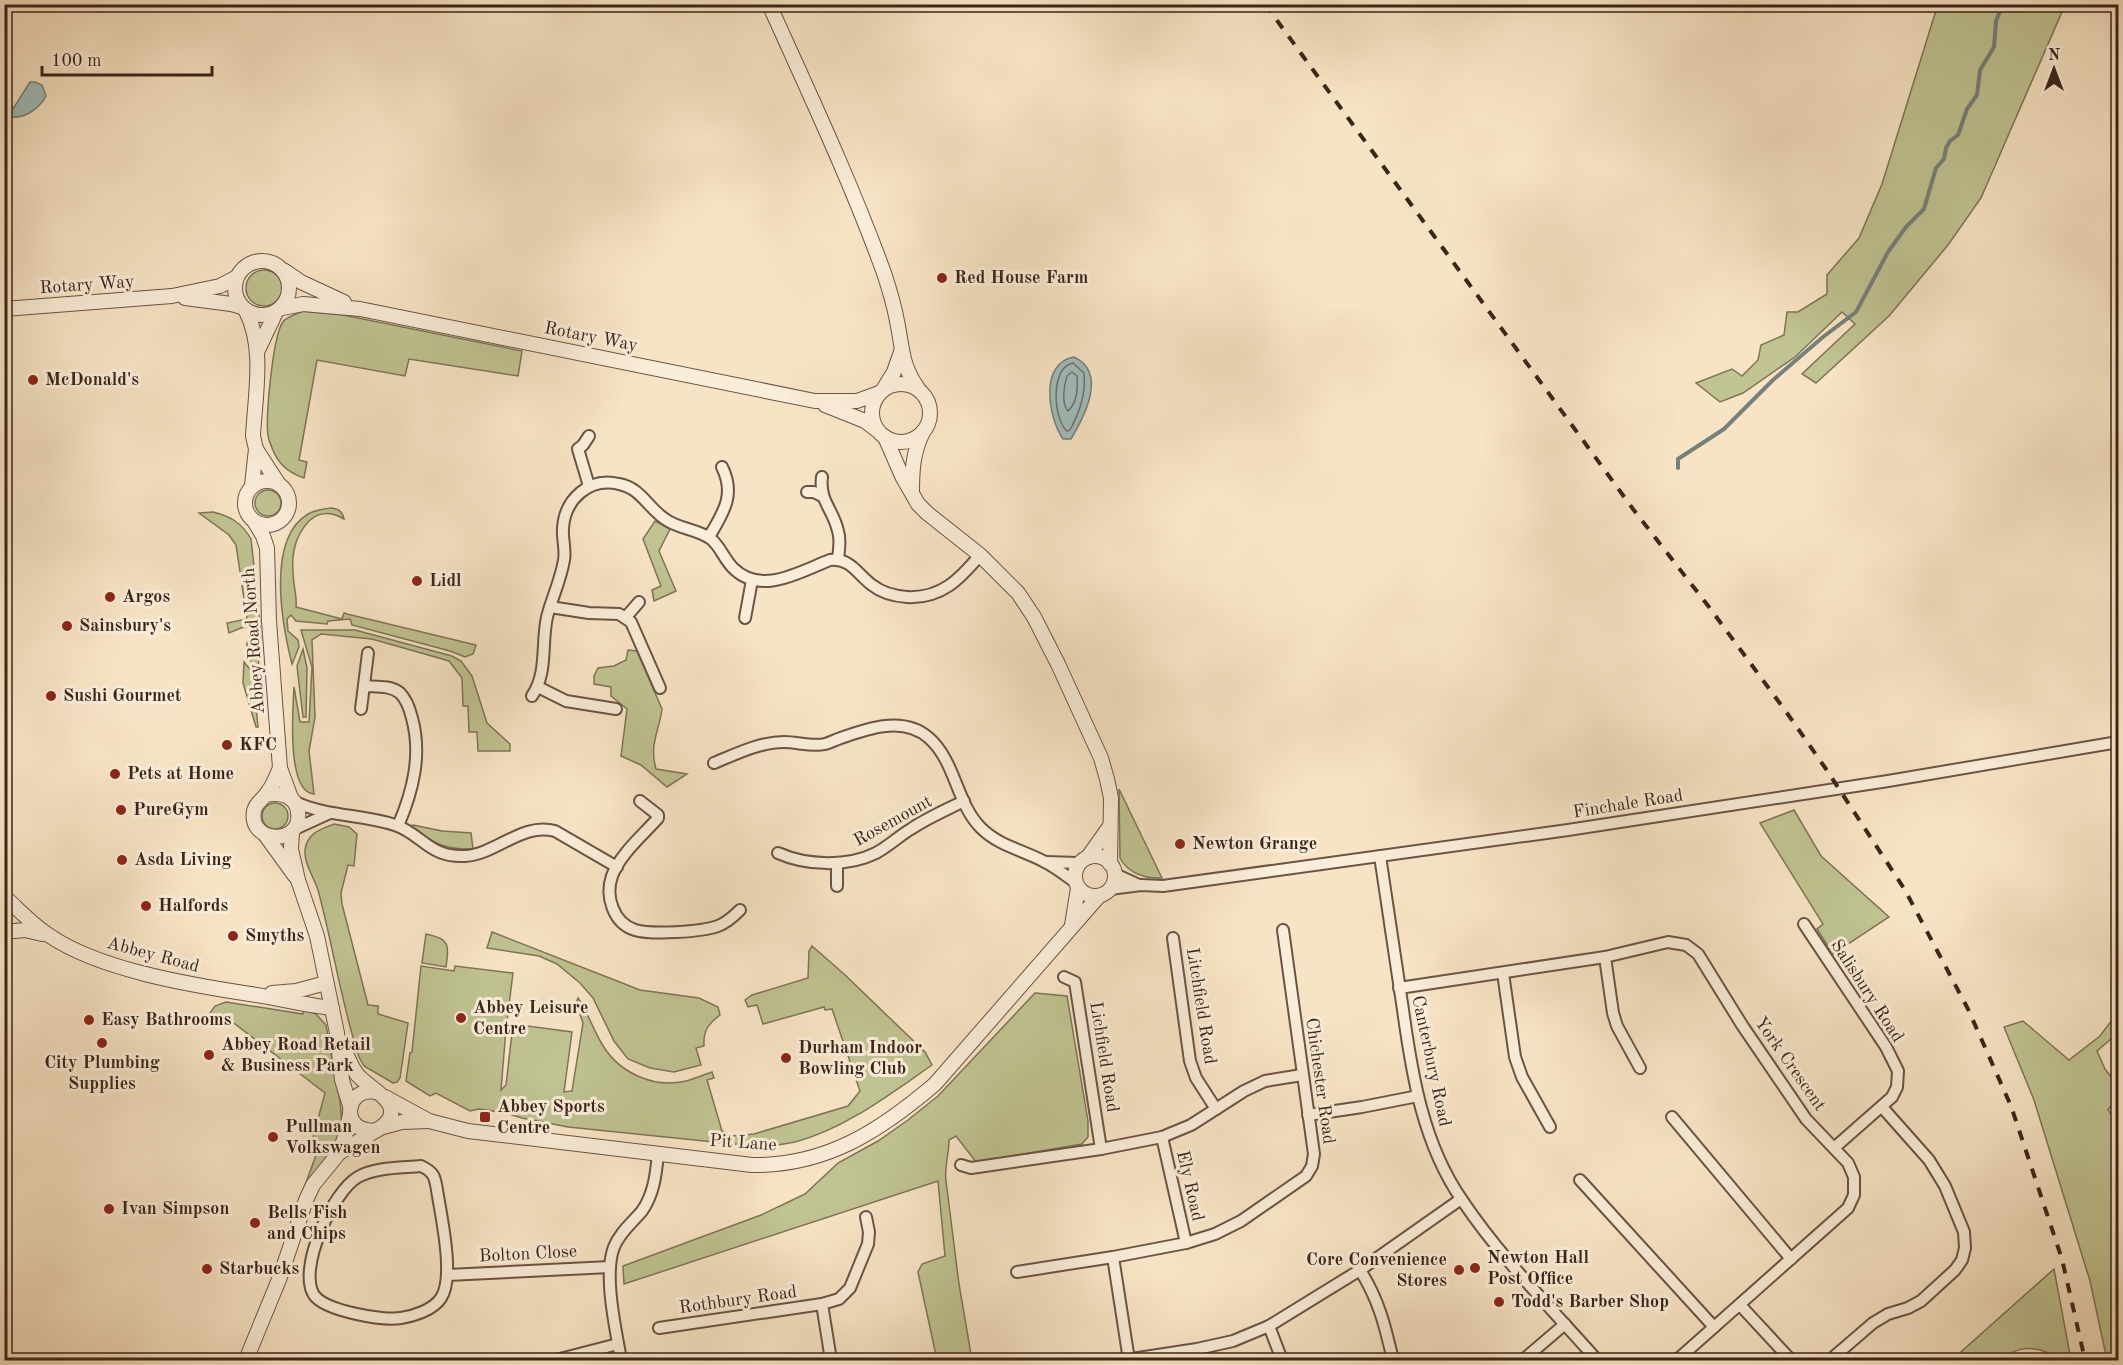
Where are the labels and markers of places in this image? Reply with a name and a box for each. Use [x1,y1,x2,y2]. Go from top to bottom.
place label: Red House Farm [954,269,1088,287]
marker: Red House Farm [935,271,949,285]
place label: McDonald's [45,371,139,389]
marker: McDonald's [26,373,40,387]
place label: Lidl [429,572,462,590]
marker: Lidl [410,574,424,588]
place label: Argos [122,588,170,606]
marker: Argos [103,590,117,604]
place label: Sainsbury's [79,617,171,635]
marker: Sainsbury's [60,619,74,633]
place label: Sushi Gourmet [63,687,182,705]
marker: Sushi Gourmet [44,689,58,703]
place label: KFC [239,736,277,754]
marker: KFC [220,738,234,752]
place label: Pets at Home [127,765,234,783]
marker: Pets at Home [108,767,122,781]
place label: PureGym [133,801,209,819]
marker: PureGym [114,803,128,817]
place label: Newton Grange [1192,835,1317,853]
marker: Newton Grange [1173,837,1187,851]
place label: Asda Living [134,851,231,869]
marker: Asda Living [115,853,129,867]
place label: Halfords [158,897,228,915]
marker: Halfords [139,899,153,913]
place label: Smyths [245,927,305,945]
marker: Smyths [226,929,240,943]
place label: Abbey Leisure Centre [473,999,588,1038]
place label: Easy Bathrooms [101,1011,232,1029]
marker: Abbey Leisure Centre [454,1011,468,1025]
marker: Easy Bathrooms [82,1013,96,1027]
marker: City Plumbing Supplies [95,1036,109,1050]
place label: Abbey Road Retail & Business Park [221,1036,371,1075]
place label: Durham Indoor Bowling Club [798,1039,922,1078]
marker: Abbey Road Retail & Business Park [202,1048,216,1062]
marker: Durham Indoor Bowling Club [779,1051,793,1065]
place label: City Plumbing Supplies [44,1054,160,1093]
place label: Abbey Sports Centre [497,1098,605,1137]
marker: Abbey Sports Centre [478,1110,492,1124]
place label: Pullman Volkswagen [285,1118,380,1157]
marker: Pullman Volkswagen [266,1130,280,1144]
place label: Ivan Simpson [121,1200,229,1218]
marker: Ivan Simpson [102,1202,116,1216]
place label: Bells Fish and Chips [267,1204,347,1243]
marker: Bells Fish and Chips [248,1216,262,1230]
place label: Newton Hall Post Office [1487,1249,1589,1288]
place label: Core Convenience Stores [1306,1251,1447,1290]
place label: Starbucks [219,1260,300,1278]
marker: Newton Hall Post Office [1468,1261,1482,1275]
marker: Starbucks [200,1262,214,1276]
marker: Core Convenience Stores [1452,1263,1466,1277]
place label: Todd's Barber Shop [1511,1293,1669,1311]
marker: Todd's Barber Shop [1492,1295,1506,1309]

